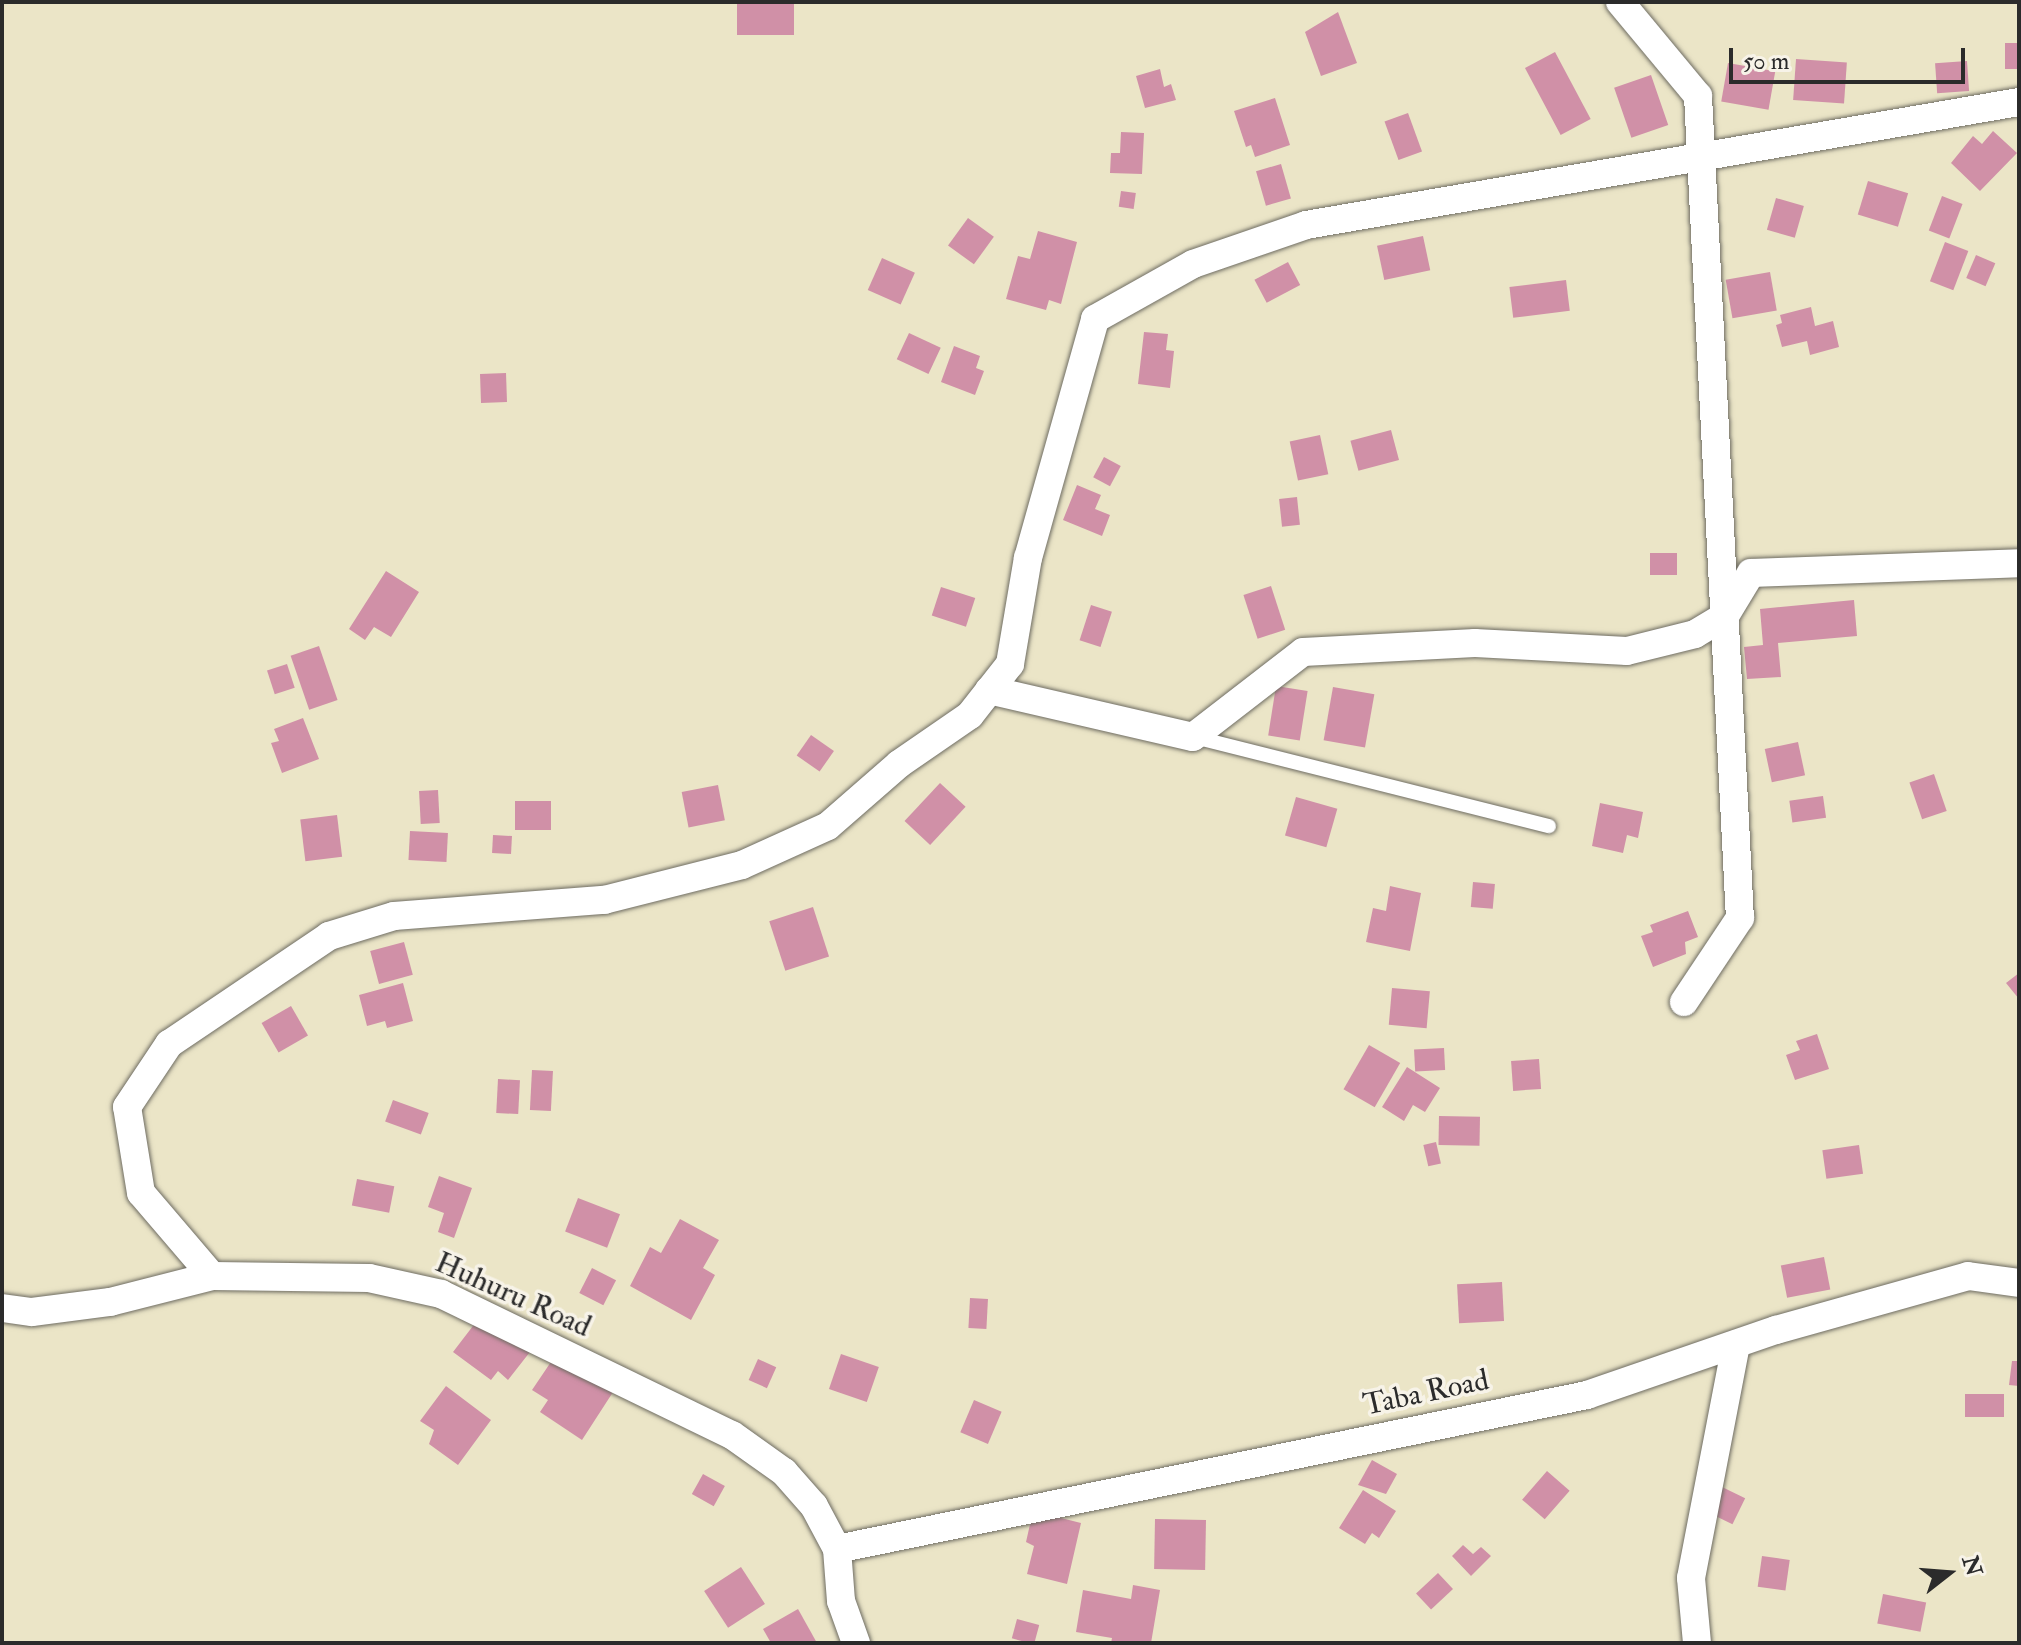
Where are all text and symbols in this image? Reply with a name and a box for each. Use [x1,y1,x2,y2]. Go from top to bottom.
scale bar [1733,32,1969,82]
text: 50 m [1743,46,1789,77]
street label: Huhuru Road [430,1245,596,1345]
street label: Taba Road [1360,1362,1492,1424]
north arrow [1909,1533,1989,1613]
text: N [1956,1552,1988,1579]

